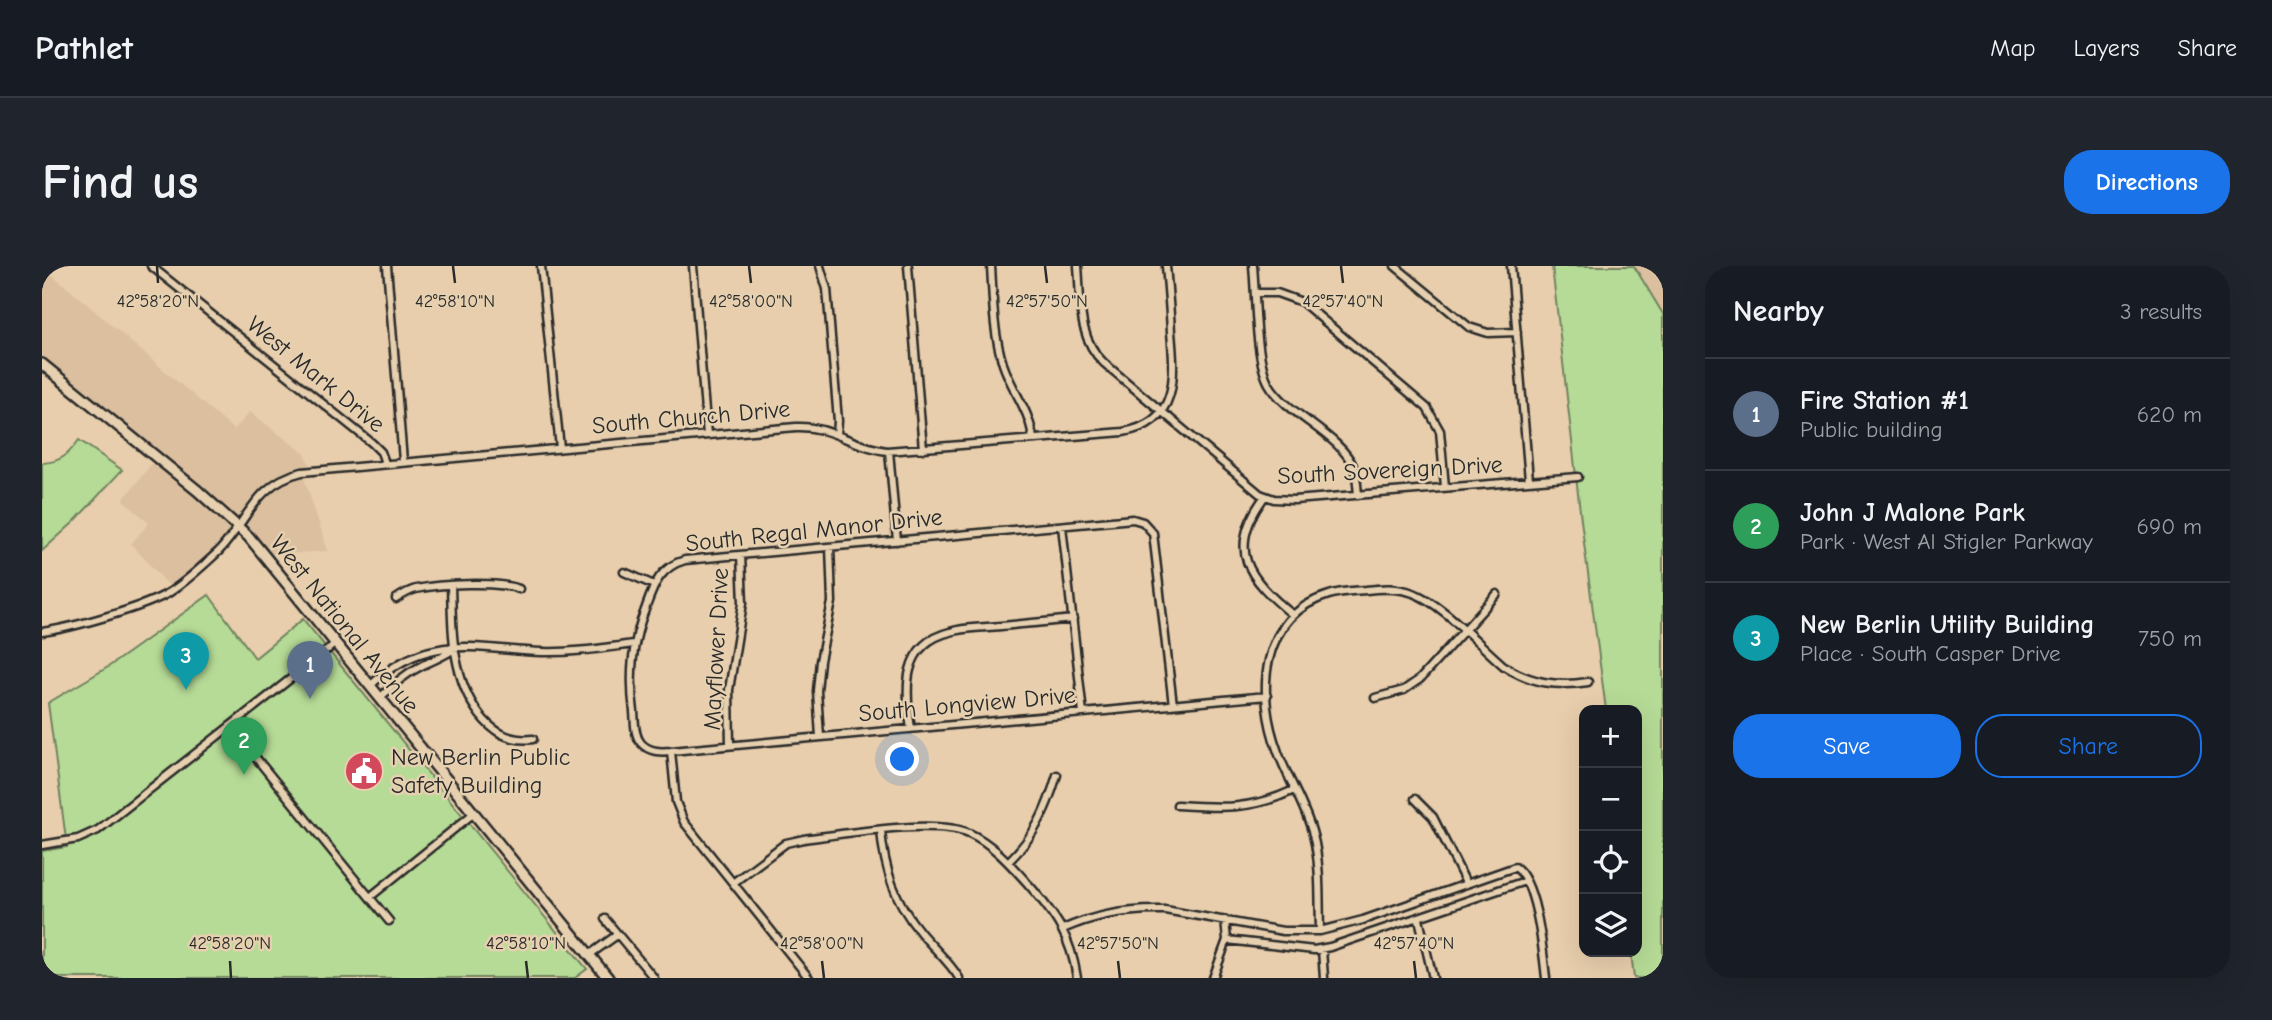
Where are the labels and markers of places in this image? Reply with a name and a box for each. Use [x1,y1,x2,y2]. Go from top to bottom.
pin: 3 [163,632,209,690]
pin: 1 [287,641,333,699]
pin: 2 [221,717,267,775]
place label: New Berlin Public Safety Building [391,743,570,799]
public building icon: New Berlin Public Safety Building [343,750,385,792]

